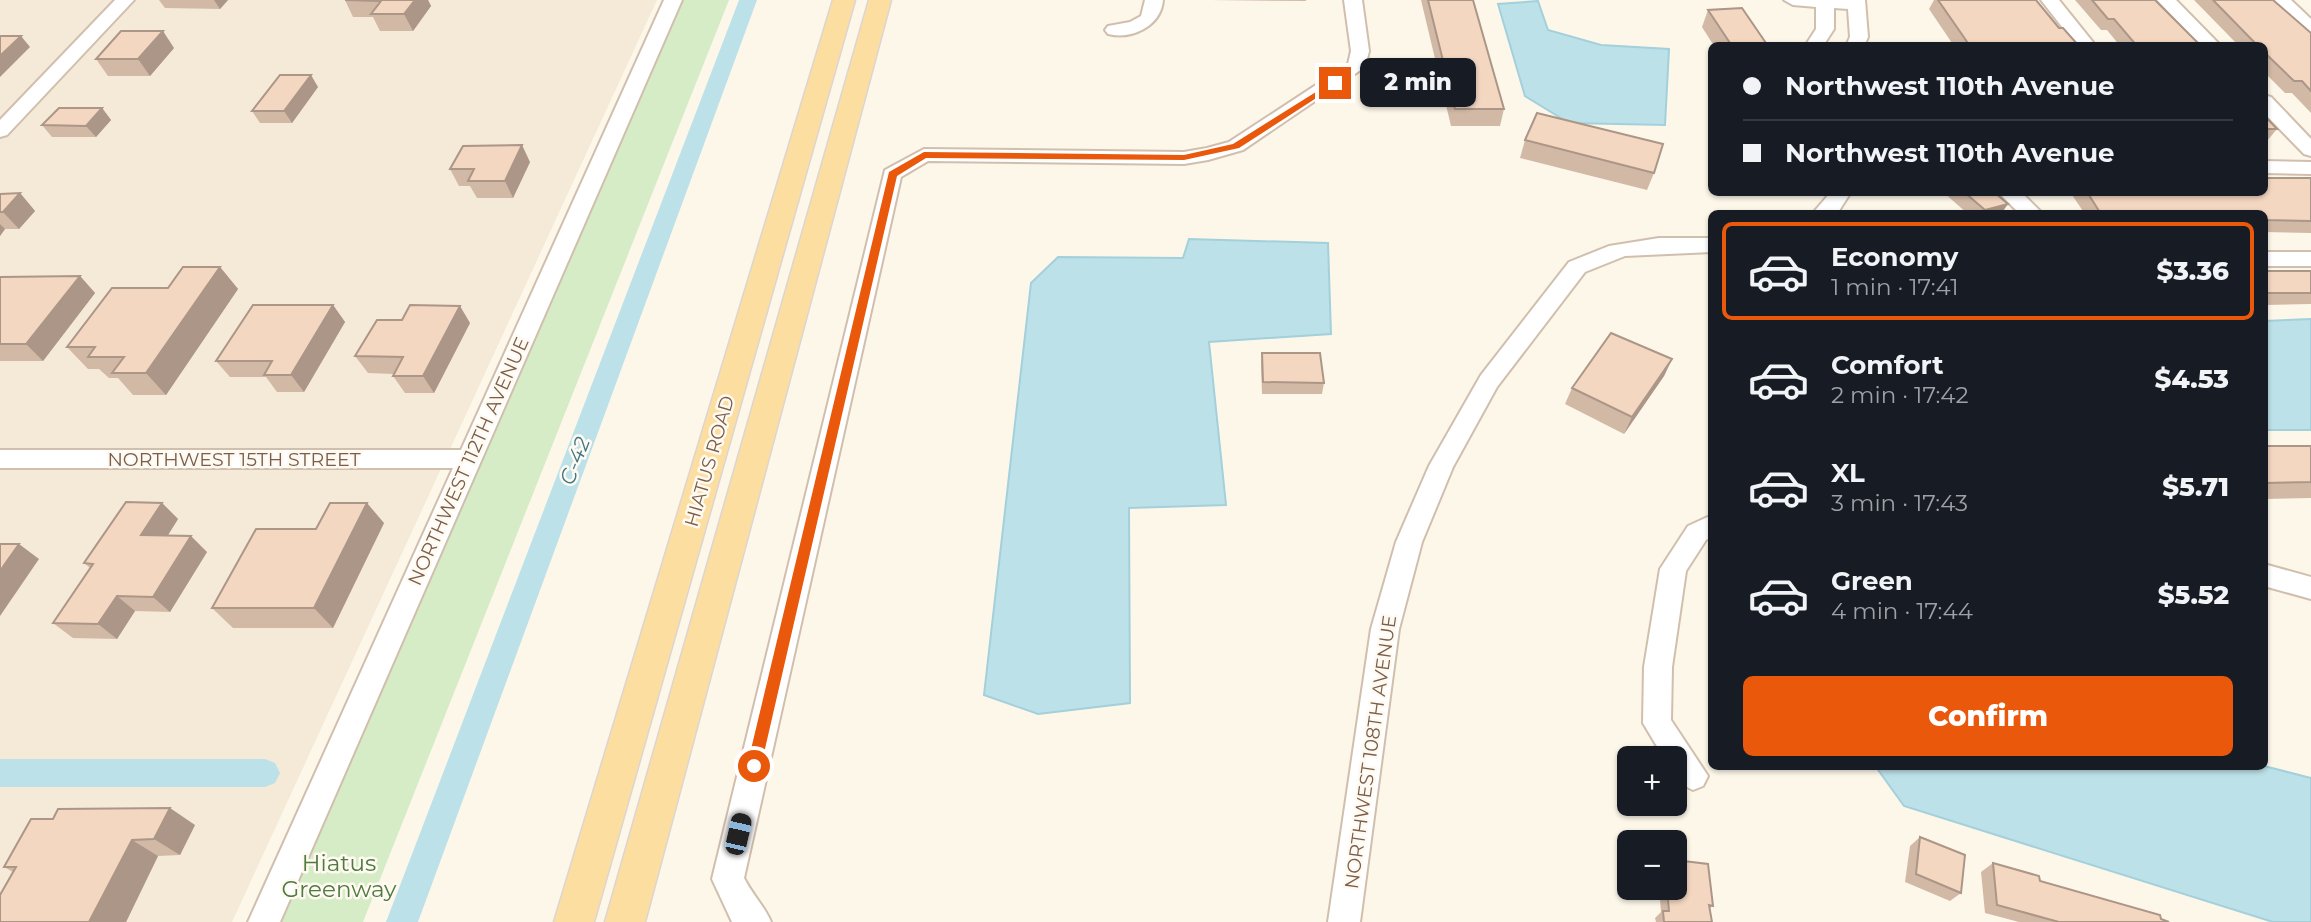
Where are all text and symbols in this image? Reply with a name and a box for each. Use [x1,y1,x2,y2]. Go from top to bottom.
callout: 2 min [1360,58,1475,108]
route end [1319,67,1351,99]
text: 2 min [1384,68,1452,96]
text: Northwest 110th Avenue [1785,70,2114,102]
text: Northwest 110th Avenue [1785,137,2114,169]
icon: car [1747,240,1810,303]
text: Economy [1831,241,1958,273]
text: $3.36 [2156,255,2229,287]
text: 1 min · 17:41 [1831,273,1959,301]
street label: NORTHWEST 112TH AVENUE [403,333,534,589]
icon: car [1747,348,1810,411]
text: Comfort [1831,349,1943,381]
text: $4.53 [2155,363,2229,395]
text: 2 min · 17:42 [1831,381,1969,409]
street label: HIATUS ROAD [680,393,739,529]
water label: C-42 [554,433,595,488]
street label: NORTHWEST 15TH STREET [107,448,361,471]
icon: car [1747,456,1810,519]
text: XL [1831,457,1865,489]
text: $5.71 [2162,471,2229,503]
text: 3 min · 17:43 [1831,489,1968,517]
icon: car [1747,564,1810,627]
text: Green [1831,565,1913,597]
text: $5.52 [2158,579,2229,611]
text: 4 min · 17:44 [1831,597,1973,625]
street label: NORTHWEST 108TH AVENUE [1340,614,1401,891]
button: Confirm [1743,676,2233,756]
map controls [1617,746,1687,900]
button: + [1617,746,1687,816]
route start [738,750,770,782]
car [724,811,753,857]
button: − [1617,830,1687,900]
park label: Hiatus Greenway [281,849,397,903]

